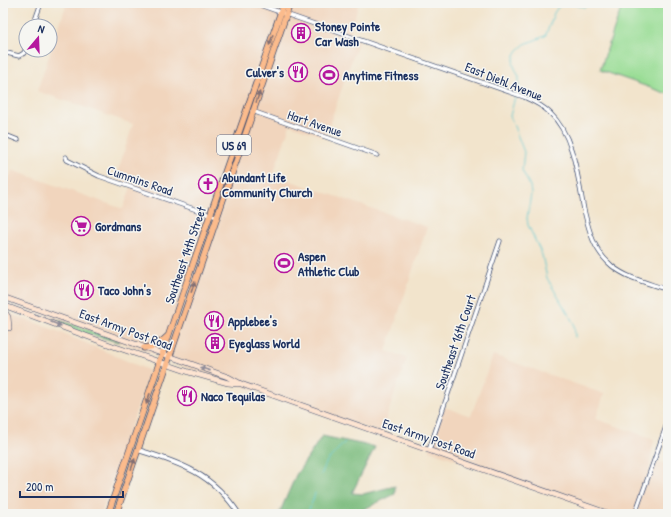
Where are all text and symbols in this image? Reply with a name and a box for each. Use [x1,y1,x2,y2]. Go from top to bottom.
place label: Stoney Pointe Car Wash [315,17,381,50]
north arrow [18,18,58,58]
text: N [36,21,46,36]
building icon: Stoney Pointe Car Wash [290,22,312,44]
one-way arrow [268,34,274,46]
street label: East Diehl Avenue [462,57,546,105]
restaurant icon: Culver's [287,61,309,83]
place label: Culver's [246,63,284,81]
sports icon: Anytime Fitness [318,64,340,86]
place label: Anytime Fitness [343,66,418,85]
one-way arrow [255,91,261,103]
street label: Hart Avenue [285,105,345,141]
road number: US 69 [217,135,251,155]
street label: Cummins Road [105,160,175,200]
place label: Abundant Life Community Church [222,168,313,202]
church icon: Abundant Life Community Church [197,173,219,195]
street label: Southeast 14th Street [160,203,210,306]
supermarket icon: Gordmans [70,215,92,237]
place label: Gordmans [95,217,141,235]
place label: Aspen Athletic Club [298,247,360,280]
sports icon: Aspen Athletic Club [273,252,295,274]
restaurant icon: Taco John's [73,279,95,301]
one-way arrow [191,280,197,292]
place label: Taco John's [97,281,151,299]
street label: Southeast 16th Court [430,292,480,392]
street label: East Army Post Road [77,304,175,354]
restaurant icon: Applebee's [203,310,225,332]
place label: Applebee's [228,312,277,331]
one-way arrow [50,322,62,328]
building icon: Eyeglass World [204,332,226,354]
place label: Eyeglass World [229,334,300,353]
one-way arrow [199,366,211,372]
restaurant icon: Naco Tequilas [176,385,198,407]
place label: Naco Tequilas [201,387,265,406]
one-way arrow [144,394,150,406]
street label: East Army Post Road [380,414,478,462]
one-way arrow [131,457,137,469]
scale bar [20,473,123,499]
text: 200 m [26,478,53,495]

